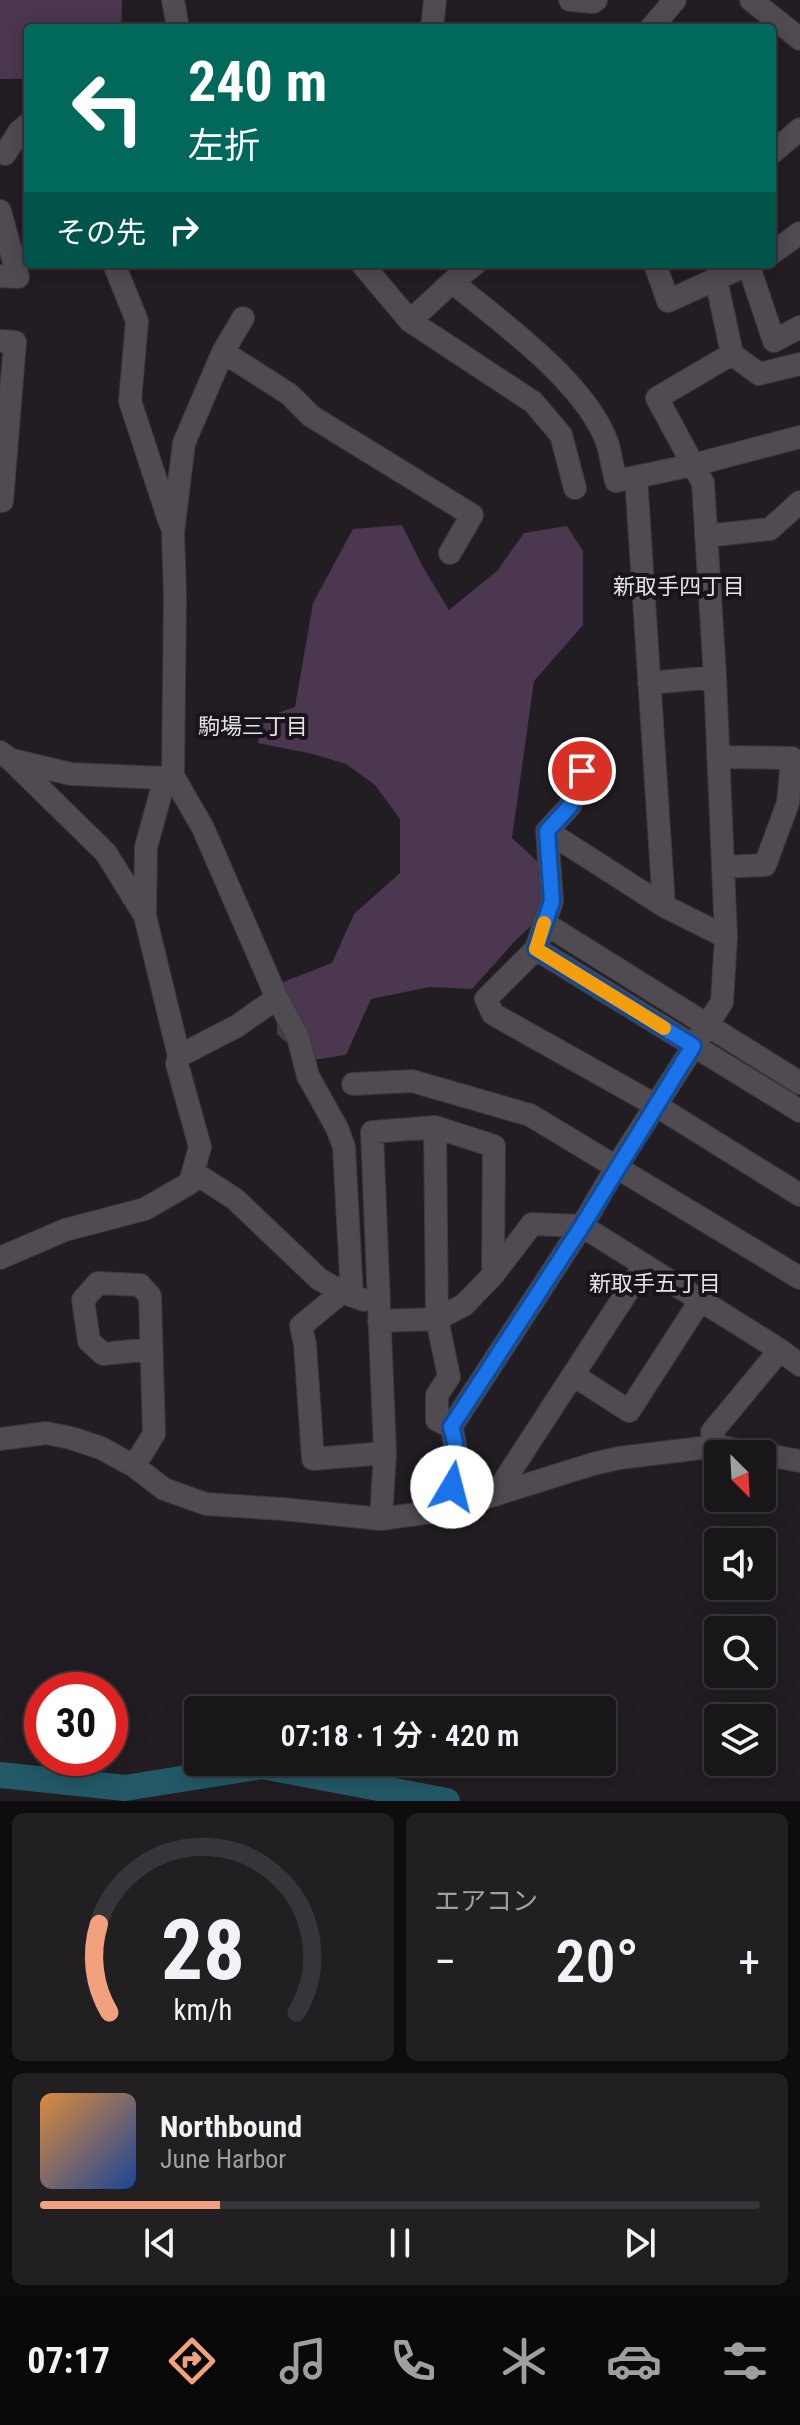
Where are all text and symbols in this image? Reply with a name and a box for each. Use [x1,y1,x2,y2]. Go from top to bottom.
text: 240 m [188,49,327,115]
icon: left [56,56,160,160]
text: 左折 [188,125,260,167]
icon: right [162,208,206,252]
text: その先 [56,215,146,250]
district label: 新取手四丁目 [613,574,745,599]
district label: 駒場三丁目 [198,714,308,739]
pin [548,737,616,805]
icon: arrive [560,749,604,793]
district label: 新取手五丁目 [589,1271,721,1296]
north arrow [704,1440,776,1512]
map controls [704,1440,776,1776]
position arrow [410,1445,494,1529]
button: sound [704,1528,776,1600]
button: search [704,1616,776,1688]
speed limit sign: 30 [24,1672,128,1776]
button: layers [704,1704,776,1776]
text: 07:18 · 1 分 · 420 m [281,1718,519,1753]
text: エアコン [434,1886,538,1916]
text: 28 [161,1902,245,1999]
text: 20° [555,1926,639,1997]
text: − [434,1936,456,1988]
text: + [738,1936,760,1988]
text: km/h [174,1993,232,2027]
text: Northbound [160,2109,302,2144]
text: June Harbor [160,2144,286,2174]
icon: previous [138,2221,182,2265]
icon: pause [378,2221,422,2265]
icon: next [618,2221,662,2265]
icon: directions [164,2333,220,2389]
icon: music [275,2333,331,2389]
icon: phone [385,2333,441,2389]
icon: climate [496,2333,552,2389]
icon: car [606,2333,662,2389]
icon: filters [717,2333,773,2389]
text: 07:17 [27,2340,110,2382]

